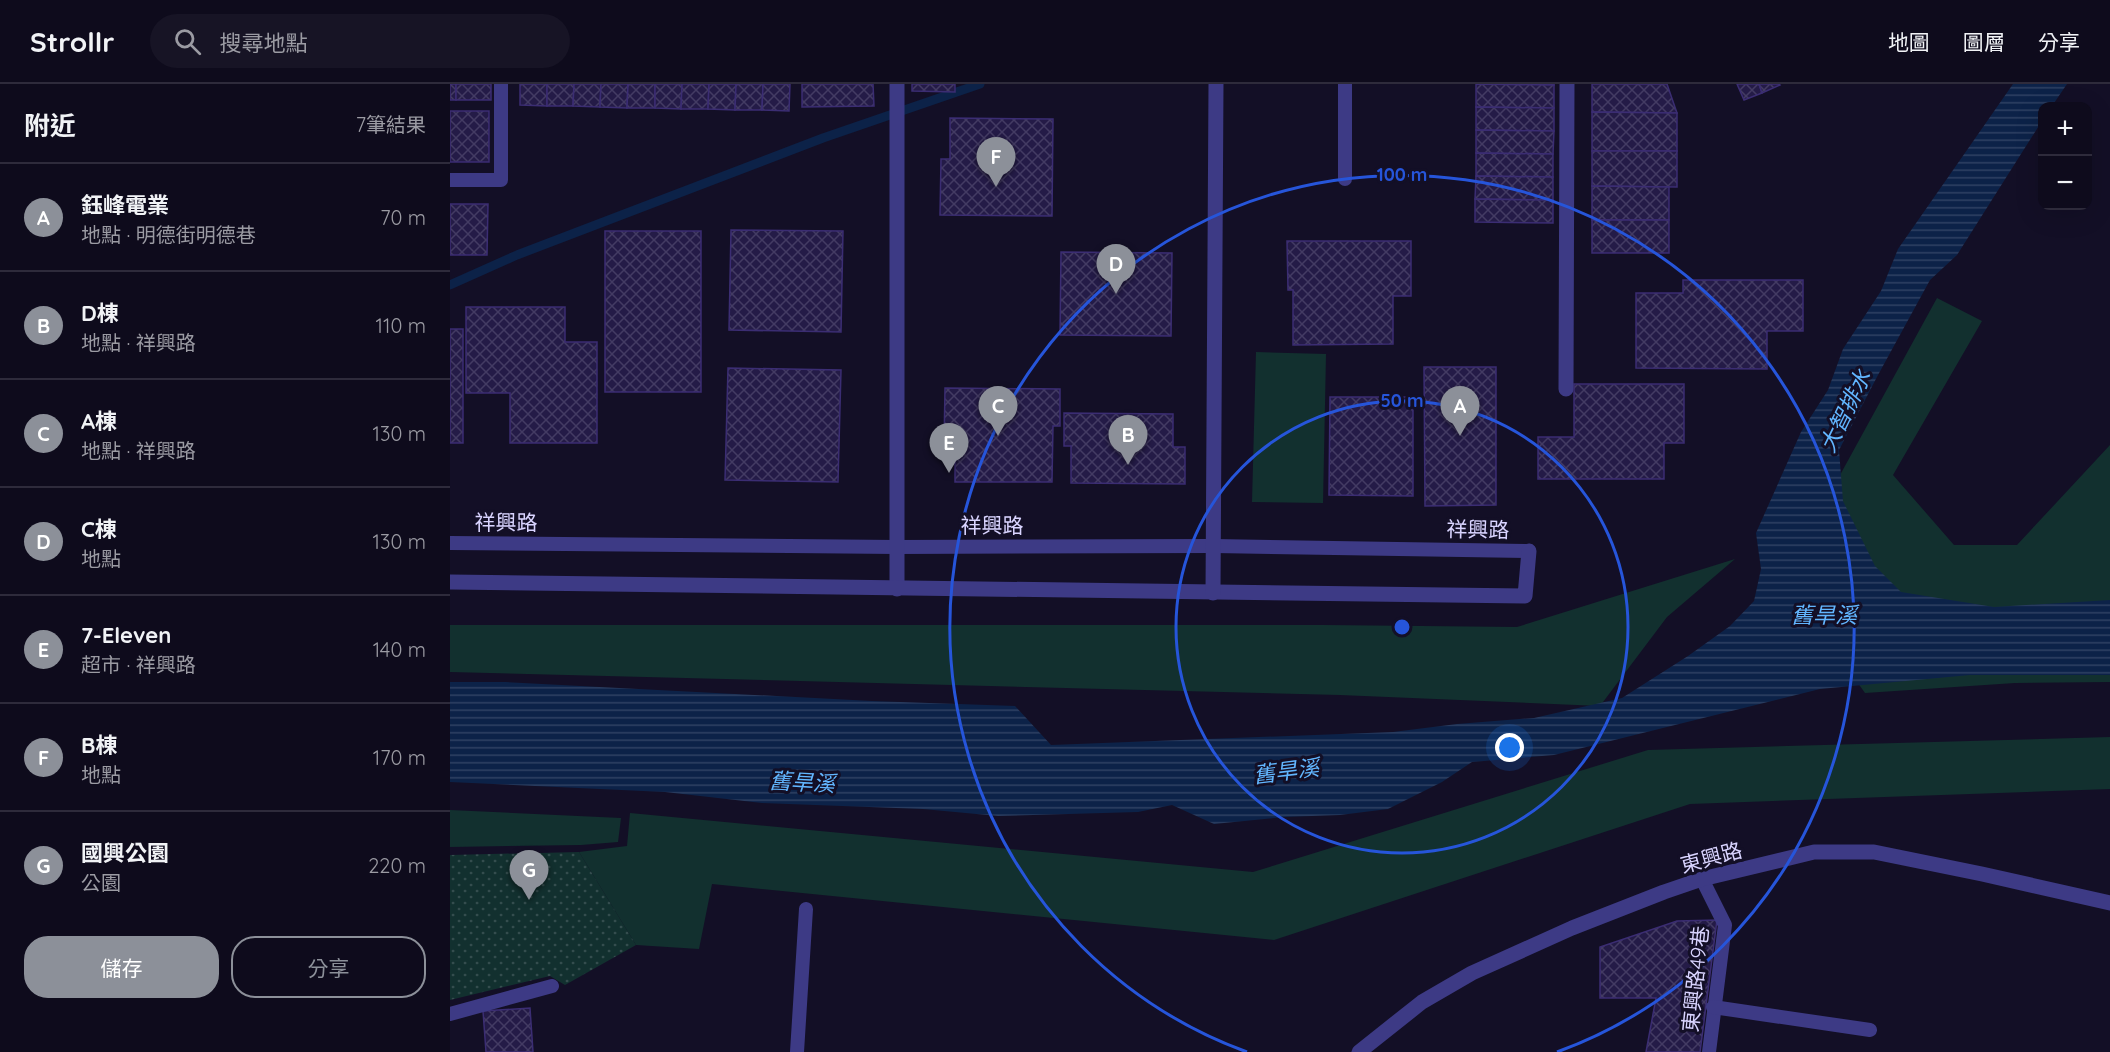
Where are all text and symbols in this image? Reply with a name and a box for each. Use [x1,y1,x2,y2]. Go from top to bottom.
search box [150,14,570,68]
text: Strollr [30,24,114,59]
icon: search [171,25,204,58]
text: 搜尋地點 [219,29,307,57]
text: 地圖 [1888,29,1930,55]
text: 圖層 [1963,29,2005,55]
text: 分享 [2038,29,2080,55]
map controls [2038,102,2092,210]
button: + [2038,102,2092,156]
text: 附近 [24,109,76,142]
text: 7筆結果 [356,112,426,137]
pin: F [976,138,1016,187]
button: − [2038,156,2092,210]
text: 100 m [1377,163,1427,186]
text: 鈺峰電業 [81,191,169,219]
text: A [37,205,50,230]
text: 70 m [380,205,426,230]
text: 地點 · 明德街明德巷 [81,222,256,247]
pin: D [1096,244,1136,294]
text: D棟 [81,299,119,327]
text: B [37,313,50,338]
text: 110 m [376,313,426,338]
text: 地點 · 祥興路 [81,330,196,355]
water label: 大智排水 [1813,364,1877,457]
pin: C [978,386,1018,436]
pin: A [1440,386,1480,436]
text: 50 m [1380,389,1424,412]
text: A棟 [81,407,117,435]
pin: B [1108,416,1148,465]
text: C [37,421,50,446]
text: 130 m [373,421,426,446]
pin: E [930,424,968,473]
text: 地點 · 祥興路 [81,438,196,463]
street label: 祥興路 [475,509,538,535]
street label: 祥興路 [961,512,1024,538]
text: C棟 [81,515,117,543]
street label: 祥興路 [1446,515,1510,543]
text: D [36,529,51,554]
text: 130 m [373,529,426,554]
text: 地點 [81,546,121,571]
water label: 舊旱溪 [1791,601,1860,629]
centre of rings [1392,617,1412,637]
text: 7-Eleven [81,621,171,649]
text: E [38,637,49,662]
text: 140 m [373,637,426,662]
text: 超市 · 祥興路 [81,652,196,677]
text: B棟 [81,731,117,759]
your location [1495,733,1524,762]
text: F [38,745,49,770]
text: 170 m [373,745,426,770]
water label: 舊旱溪 [1252,753,1323,789]
text: 地點 [81,762,121,787]
water label: 舊旱溪 [768,766,839,798]
street label: 東興路 [1677,836,1745,878]
text: 國興公園 [81,839,169,867]
pin: G [510,850,548,900]
text: G [37,853,50,878]
text: 220 m [368,853,426,878]
text: 公園 [81,870,121,895]
street label: 東興路49巷 [1677,925,1713,1033]
button: 儲存 [24,936,219,998]
button: 分享 [231,936,426,998]

